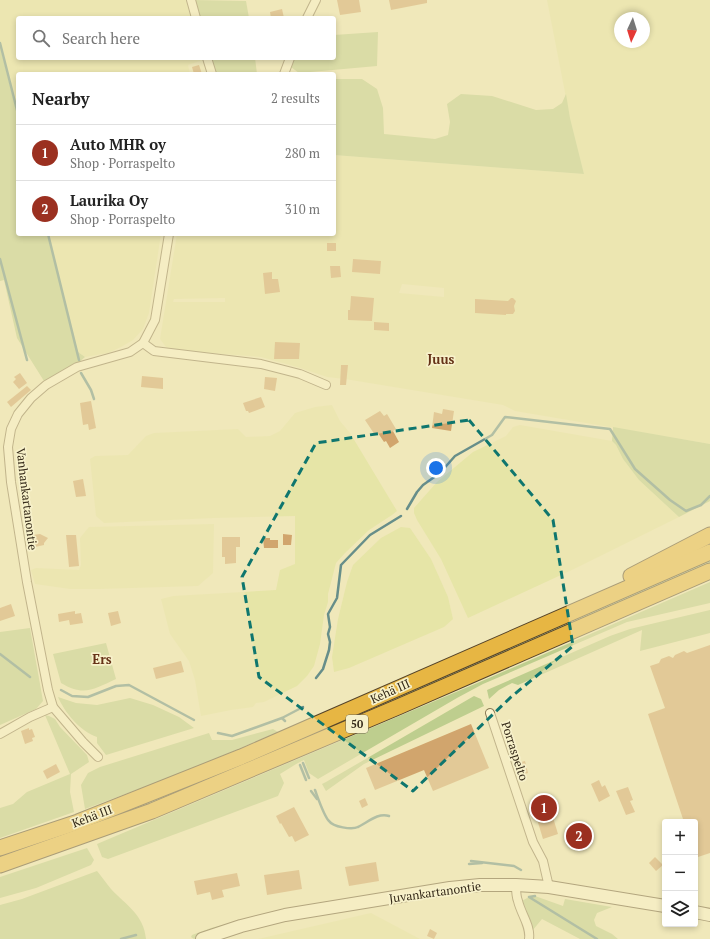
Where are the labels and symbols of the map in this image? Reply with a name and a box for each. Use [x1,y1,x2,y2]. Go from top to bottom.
north arrow [614,12,650,48]
district label: Juus [428,350,455,368]
street label: Vanhankartanontie [13,447,41,551]
your location [426,458,446,478]
district label: Ers [92,650,112,668]
street label: Kehä III [368,676,412,706]
road number: 50 [346,715,368,733]
street label: Porraspelto [498,719,532,783]
pin: 1 [531,793,557,823]
street label: Kehä III [70,801,114,831]
pin: 2 [566,821,592,851]
street label: Juvankartanontie [388,878,482,906]

